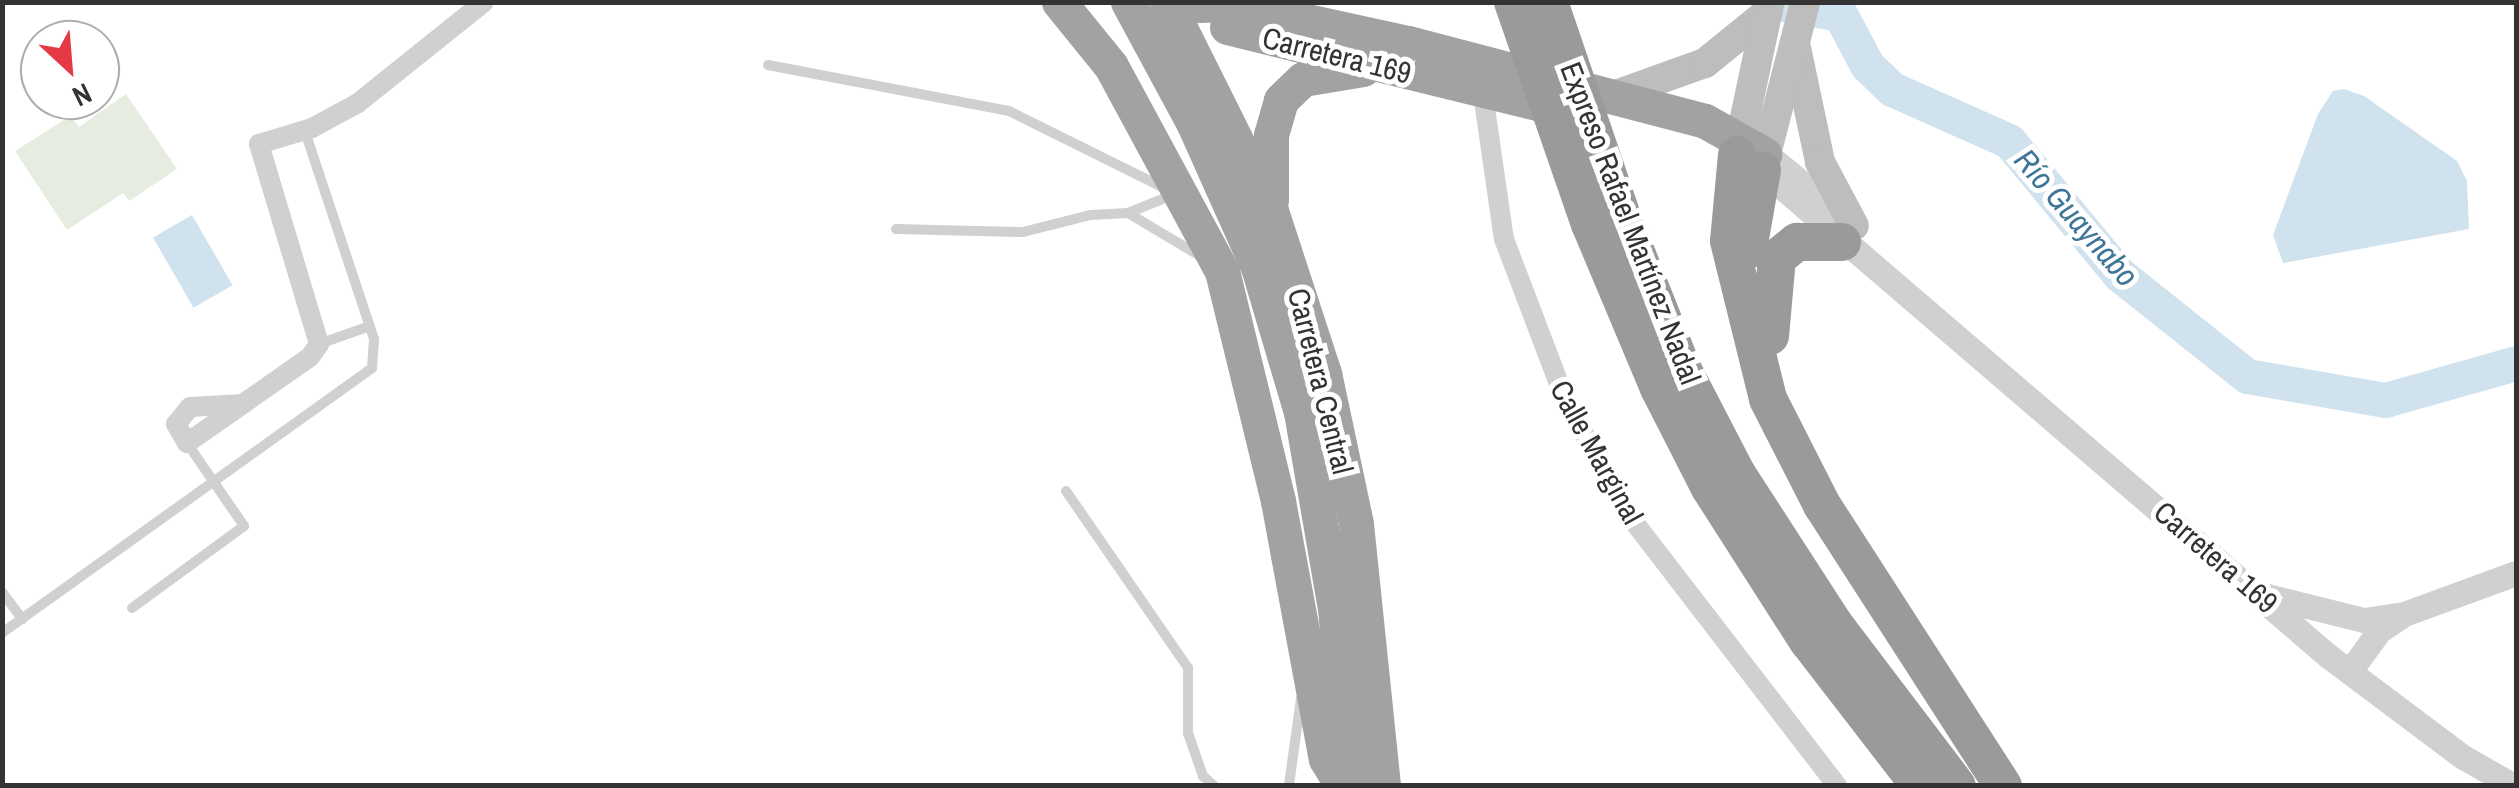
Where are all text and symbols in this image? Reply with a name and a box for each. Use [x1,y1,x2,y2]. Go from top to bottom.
street label: Carretera 169 [1259,19,1415,91]
north arrow [20,20,120,120]
street label: Expreso Rafael Martínez Nadal [1553,57,1709,389]
text: N [67,74,98,116]
water label: Río Guaynabo [2006,142,2146,294]
street label: Carretera Central [1281,284,1361,478]
street label: Calle Marginal [1543,374,1651,530]
street label: Carretera 169 [2147,494,2285,620]

